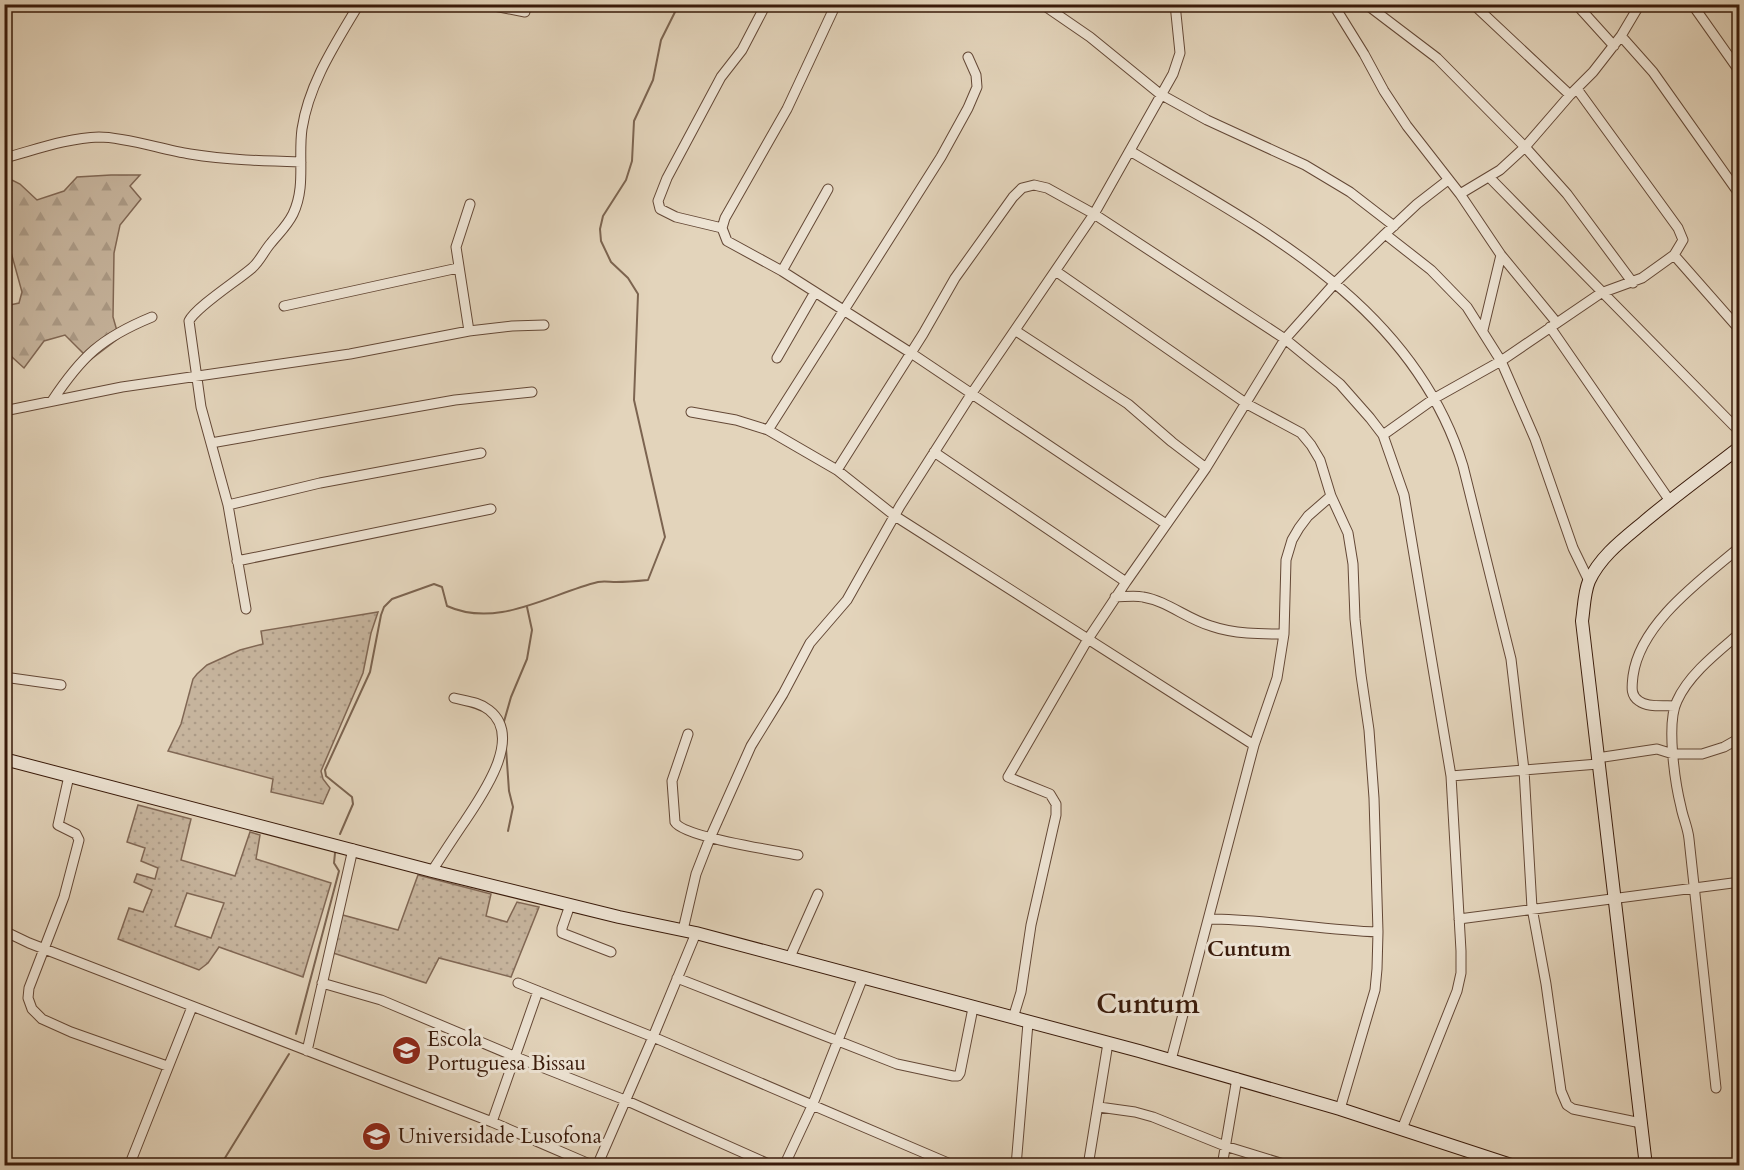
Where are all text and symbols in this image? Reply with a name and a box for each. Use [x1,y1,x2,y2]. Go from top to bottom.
district label: Cuntum [1207,934,1292,964]
district label: Cuntum [1096,986,1200,1023]
place label: Escola Portuguesa Bissau [427,1025,586,1078]
school or university icon: Escola Portuguesa Bissau [390,1035,422,1067]
school or university icon: Universidade Lusofona [361,1120,393,1152]
place label: Universidade Lusofona [398,1122,602,1151]

